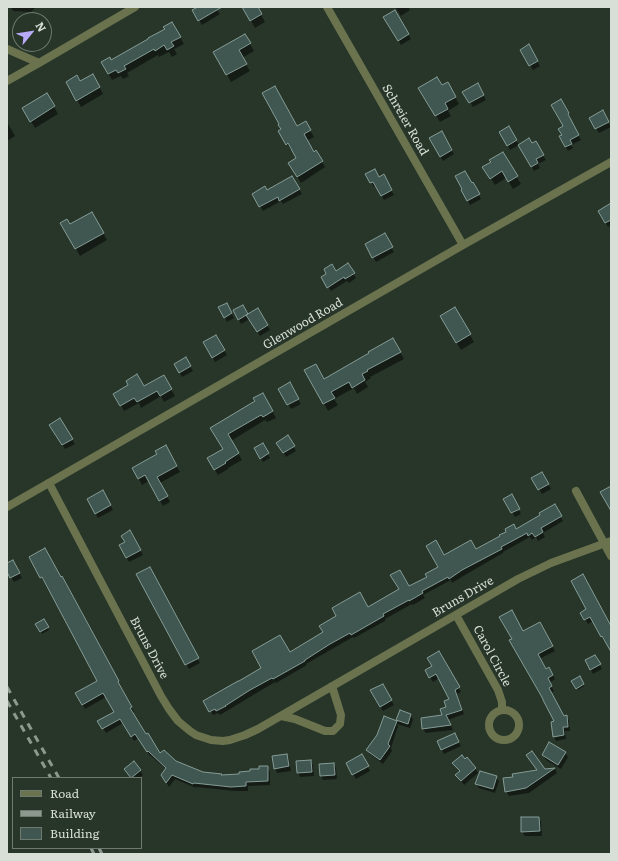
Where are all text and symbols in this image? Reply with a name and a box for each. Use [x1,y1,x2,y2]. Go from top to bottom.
north arrow [12,12,52,52]
text: N [32,18,51,34]
street label: Schreier Road [379,82,431,158]
street label: Glenwood Road [261,295,345,353]
street label: Bruns Drive [430,574,496,620]
street label: Bruns Drive [127,614,171,682]
street label: Carol Circle [470,623,514,689]
legend [12,777,142,849]
text: Road [50,784,79,802]
text: Railway [50,804,96,822]
text: Building [50,824,99,842]

